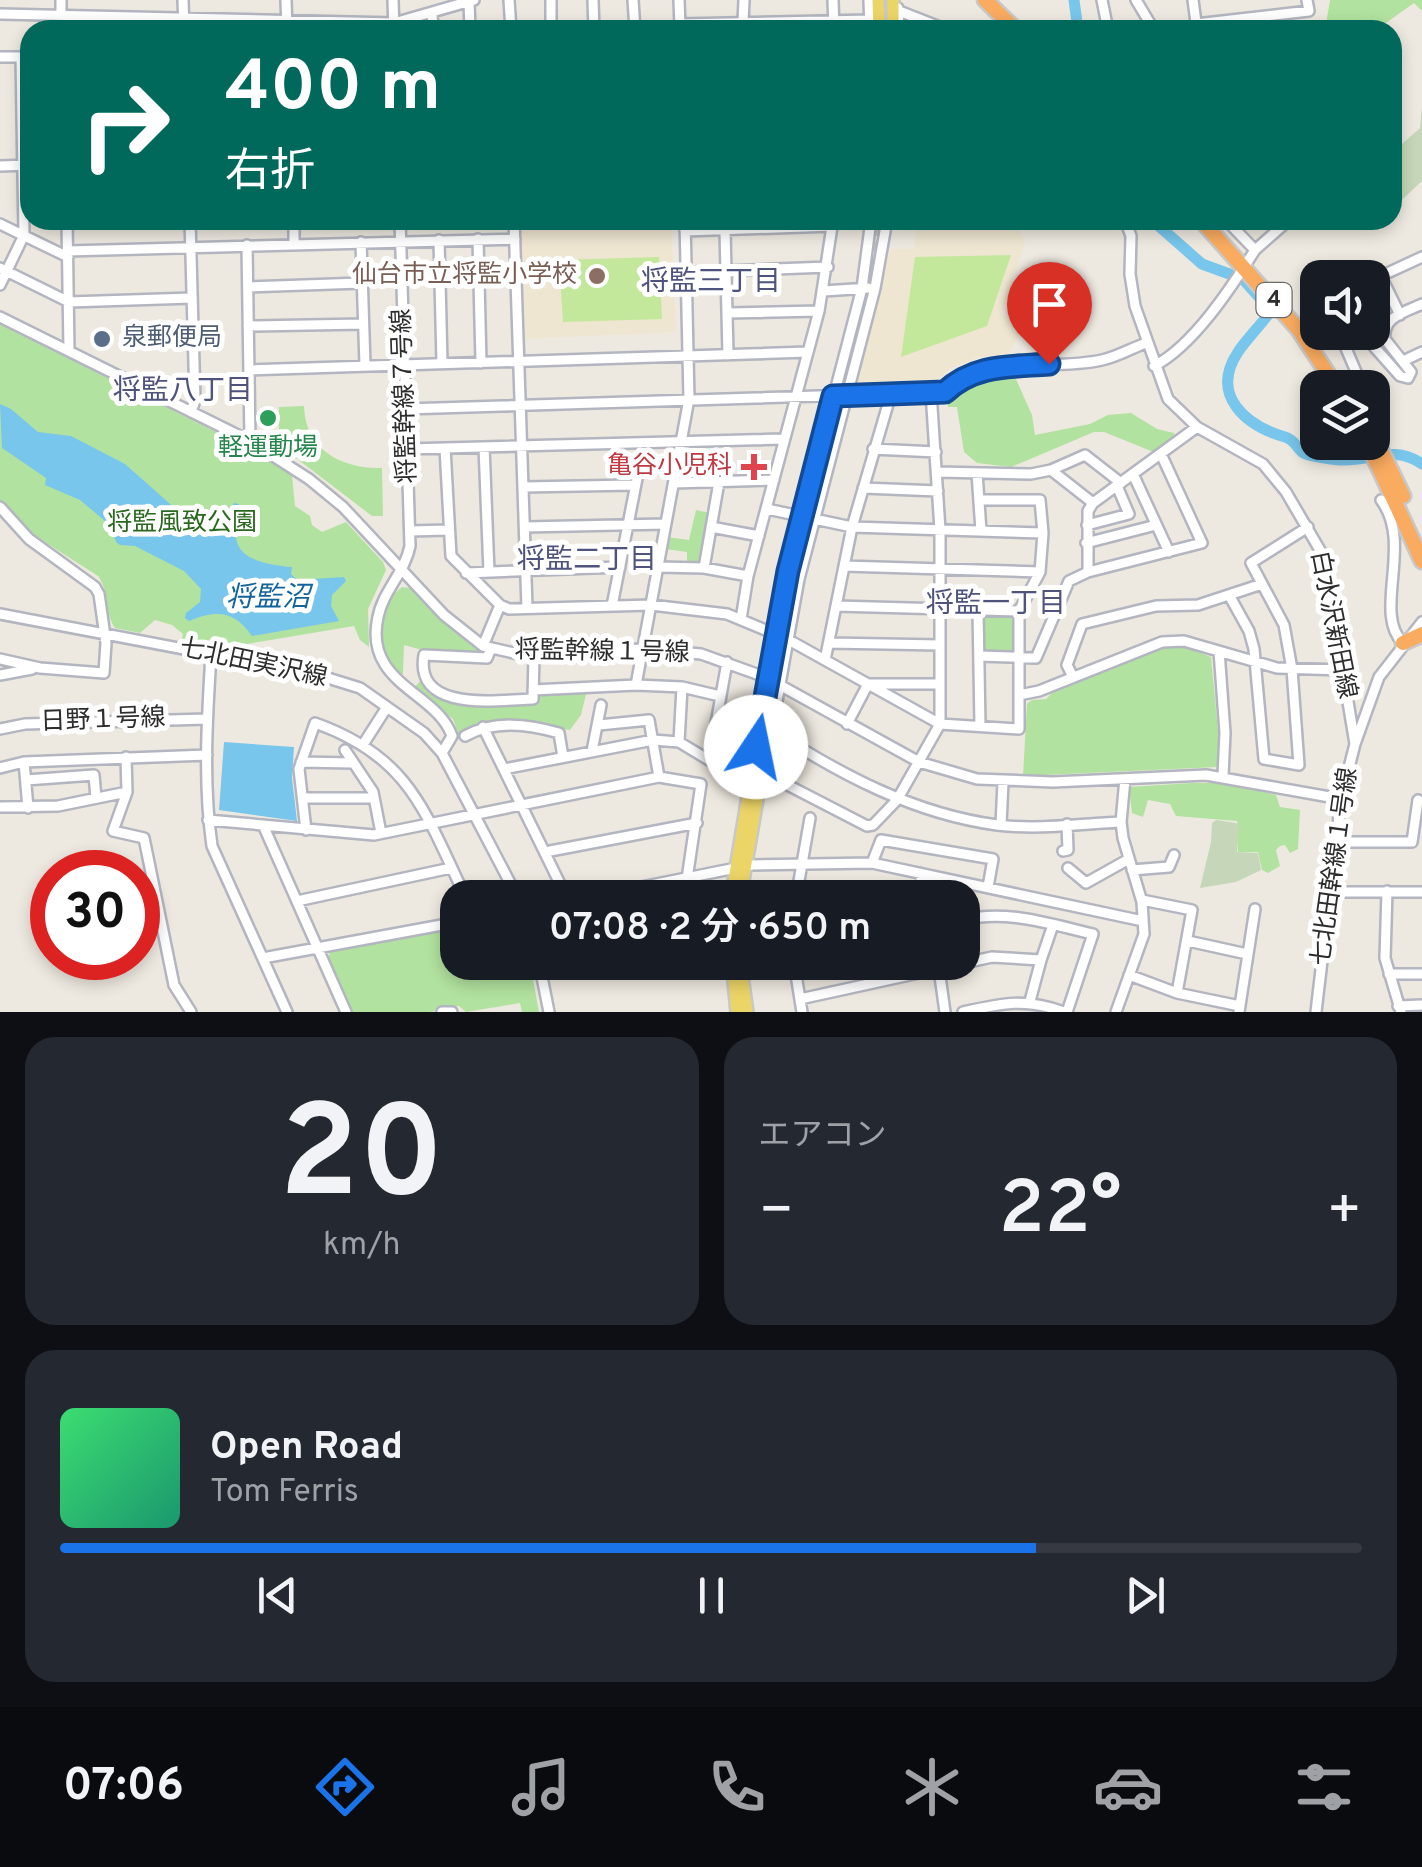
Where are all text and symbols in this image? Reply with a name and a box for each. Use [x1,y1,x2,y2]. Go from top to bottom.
text: 400 m [225,46,441,135]
icon: right [60,60,190,190]
text: 右折 [225,145,315,202]
place label: 仙台市立将監小学校 [352,260,577,292]
map controls [1300,260,1390,460]
button: sound [1300,260,1390,350]
pin [1007,262,1092,365]
marker: 仙台市立将監小学校 [586,265,608,287]
district label: 将監三丁目 [641,265,781,301]
icon: arrive [1022,277,1077,332]
road number: 4 [1256,283,1292,317]
street label: 将監幹線７号線 [387,308,425,484]
place label: 泉郵便局 [122,323,222,355]
marker: 泉郵便局 [91,328,113,350]
button: layers [1300,370,1390,460]
district label: 将監八丁目 [113,374,253,410]
marker: 軽運動場 [257,407,279,429]
place label: 軽運動場 [218,433,318,465]
place label: 亀谷小児科 [607,451,732,483]
marker: 亀谷小児科 [741,454,767,480]
park label: 将監風致公園 [107,508,257,540]
district label: 将監二丁目 [517,543,657,579]
street label: 白水沢新田線 [1302,548,1362,702]
water label: 将監沼 [226,581,314,617]
district label: 将監一丁目 [926,587,1066,623]
street label: 七北田実沢線 [176,633,330,695]
street label: 将監幹線１号線 [514,635,690,671]
position arrow [704,695,808,799]
street label: 日野１号線 [40,703,166,739]
street label: 七北田幹線１号線 [1306,766,1366,968]
speed limit sign: 30 [30,850,160,980]
text: 07:08 · 2 分 · 650 m [549,905,871,954]
text: 20 [279,1078,444,1243]
text: エアコン [759,1117,887,1157]
text: 22° [999,1165,1122,1260]
text: − [759,1178,794,1248]
text: + [1327,1178,1362,1248]
text: km/h [323,1226,401,1266]
text: Open Road [210,1424,403,1473]
text: Tom Ferris [210,1473,359,1513]
icon: previous [250,1568,305,1623]
icon: pause [684,1568,739,1623]
icon: next [1118,1568,1173,1623]
icon: directions [310,1752,380,1822]
icon: music [506,1752,576,1822]
icon: phone [702,1752,772,1822]
icon: climate [897,1752,967,1822]
icon: car [1093,1752,1163,1822]
icon: filters [1289,1752,1359,1822]
text: 07:06 [63,1759,184,1816]

